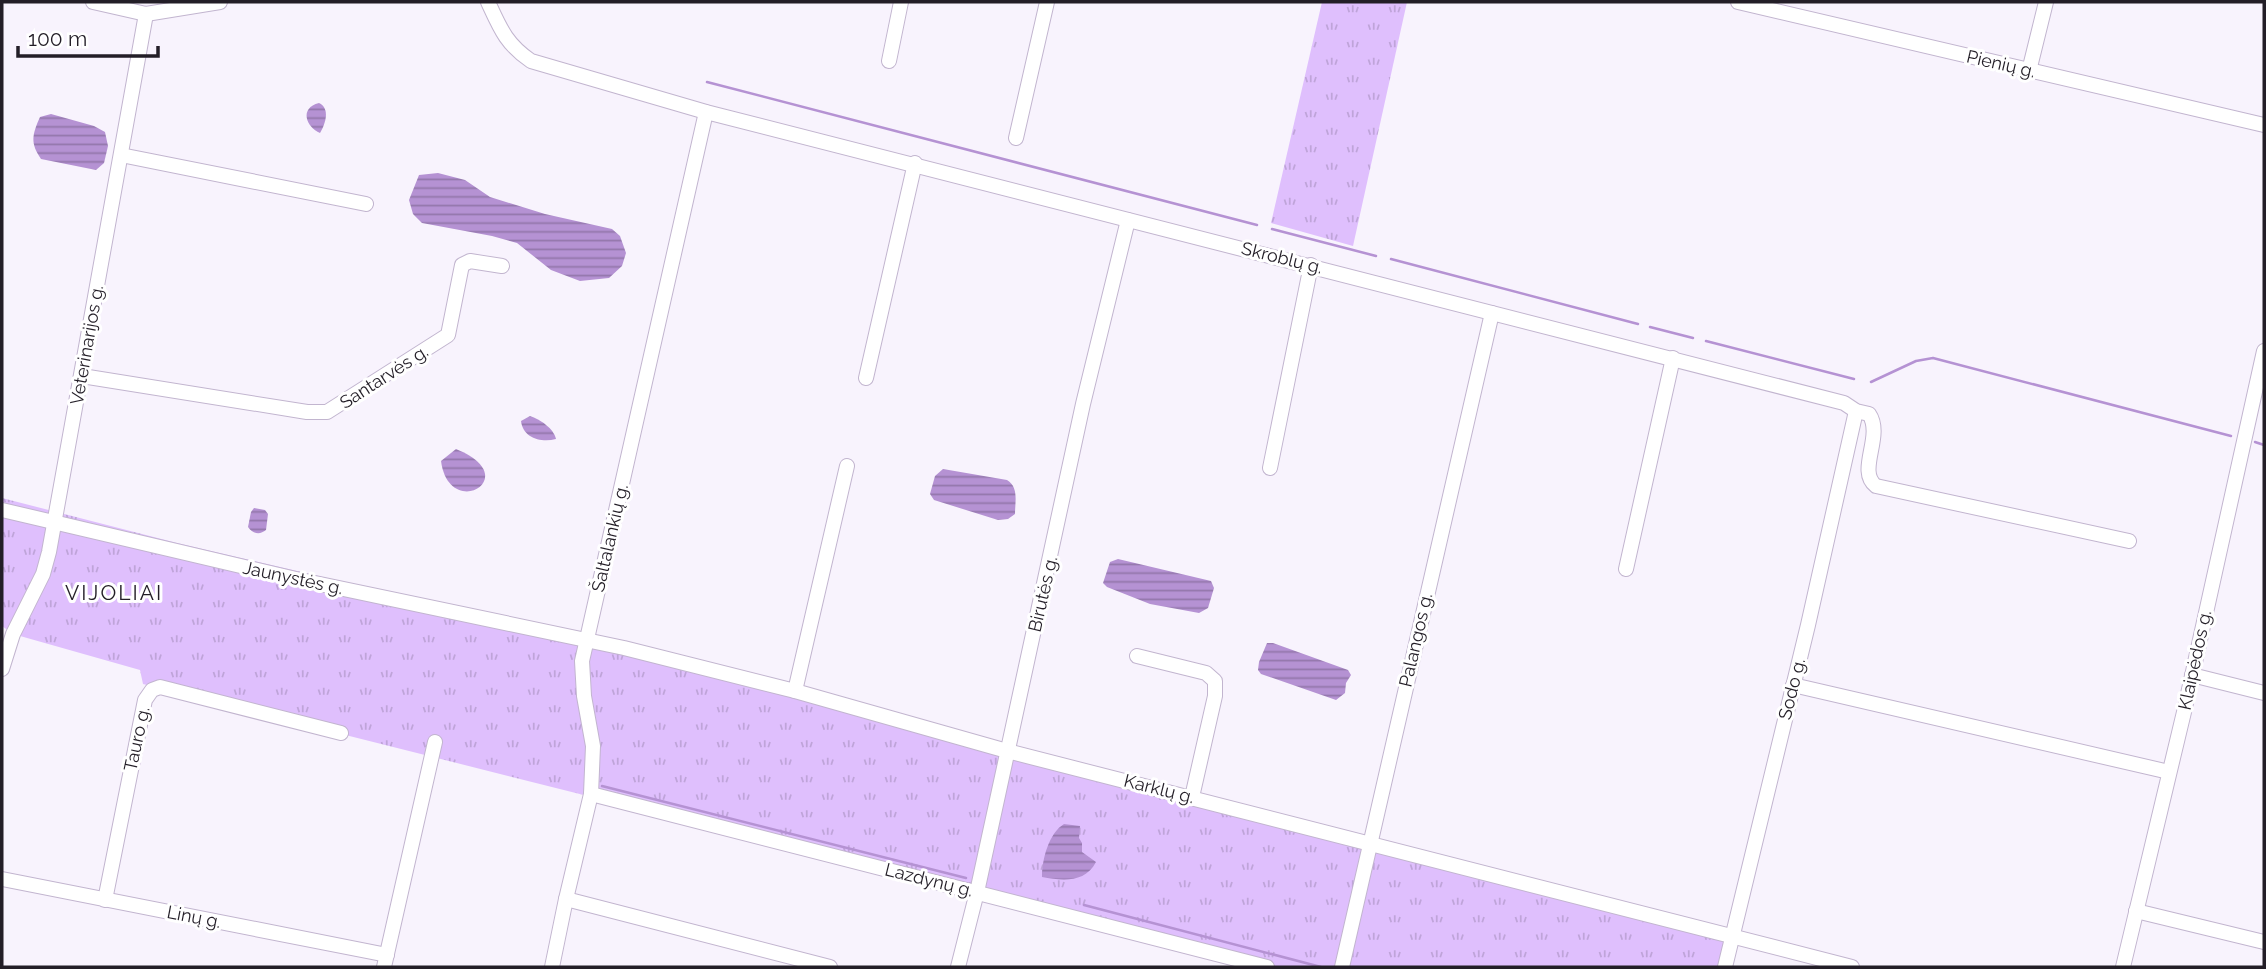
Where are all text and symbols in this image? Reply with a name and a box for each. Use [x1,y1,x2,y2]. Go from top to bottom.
scale bar [18,14,158,58]
text: 100 m [28,26,87,51]
street label: Pienių g. [1965,45,2038,82]
street label: Skroblų g. [1239,237,1325,278]
street label: Veterinarijos g. [66,283,107,406]
street label: Santarvės g. [336,340,432,413]
street label: Šaltalankių g. [586,482,632,594]
street label: Birutės g. [1024,554,1061,634]
street label: Jaunystės g. [241,557,345,598]
district label: VIJOLIAI [65,580,163,605]
street label: Palangos g. [1395,591,1437,689]
street label: Klaipėdos g. [2174,608,2215,712]
street label: Sodo g. [1774,656,1809,722]
street label: Tauro g. [119,705,154,773]
street label: Karklų g. [1122,770,1197,807]
street label: Lazdynų g. [883,858,975,901]
street label: Linų g. [165,901,223,932]

